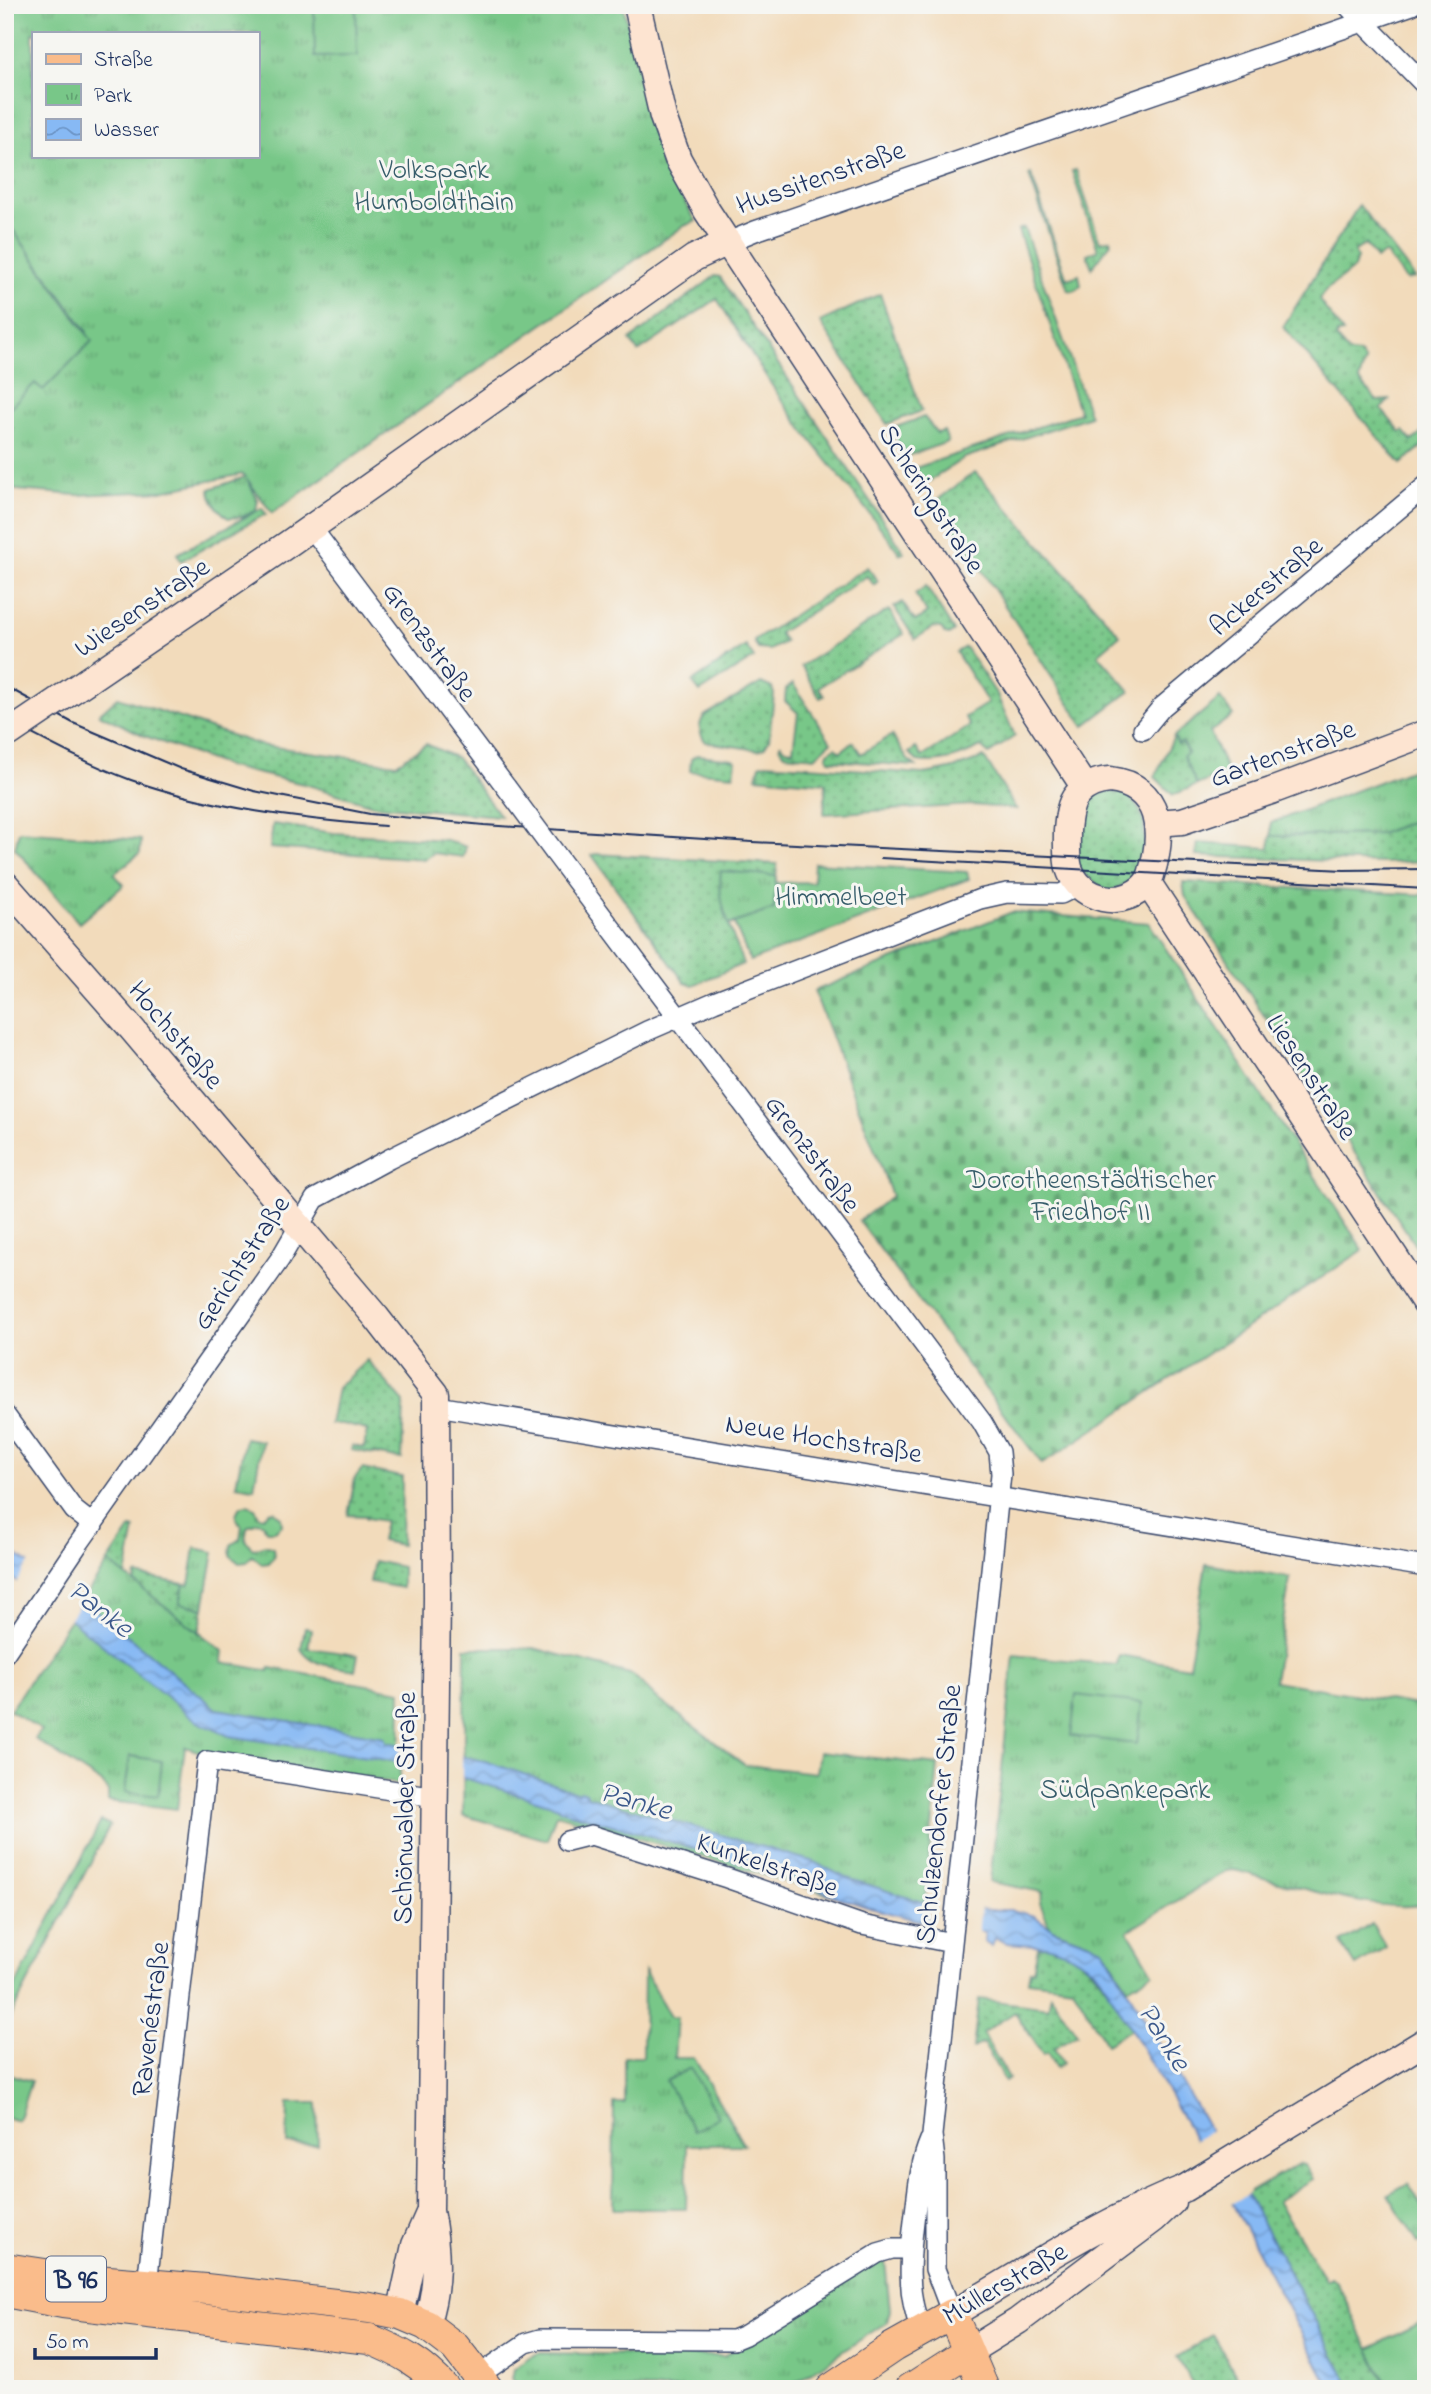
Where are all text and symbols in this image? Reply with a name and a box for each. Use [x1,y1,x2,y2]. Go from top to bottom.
legend [32,32,259,158]
text: Straße [94,46,153,76]
text: Park [94,82,133,112]
text: Wasser [94,116,159,146]
street label: Hussitenstraße [731,131,912,227]
park label: Volkspark Humboldthain [354,151,514,224]
street label: Scheringstraße [866,417,994,583]
street label: Ackerstraße [1201,527,1334,648]
street label: Wiesenstraße [67,548,219,669]
street label: Grenzstraße [371,575,486,712]
street label: Gartenstraße [1205,710,1362,801]
park label: Himmelbeet [775,878,907,919]
street label: Hochstraße [116,973,232,1100]
street label: Liesenstraße [1254,1007,1366,1149]
street label: Grenzstraße [753,1087,870,1223]
park label: Dorotheenstädtischer Friedhof II [965,1161,1216,1234]
street label: Gerichtstraße [184,1188,302,1339]
street label: Neue Hochstraße [722,1405,925,1476]
water label: Panke [57,1571,143,1651]
street label: Schulzendorfer Straße [906,1682,975,1946]
street label: Schönwalder Straße [384,1691,429,1925]
park label: Südpankepark [1040,1771,1211,1812]
water label: Panke [594,1772,678,1835]
street label: Kunkelstraße [690,1823,844,1910]
street label: Ravenéstraße [123,1939,182,2099]
water label: Panke [1124,1995,1201,2082]
street label: Müllerstraße [936,2232,1076,2337]
road number: B 96 [46,2256,106,2302]
scale bar [35,2317,156,2361]
text: 50 m [46,2328,89,2358]

